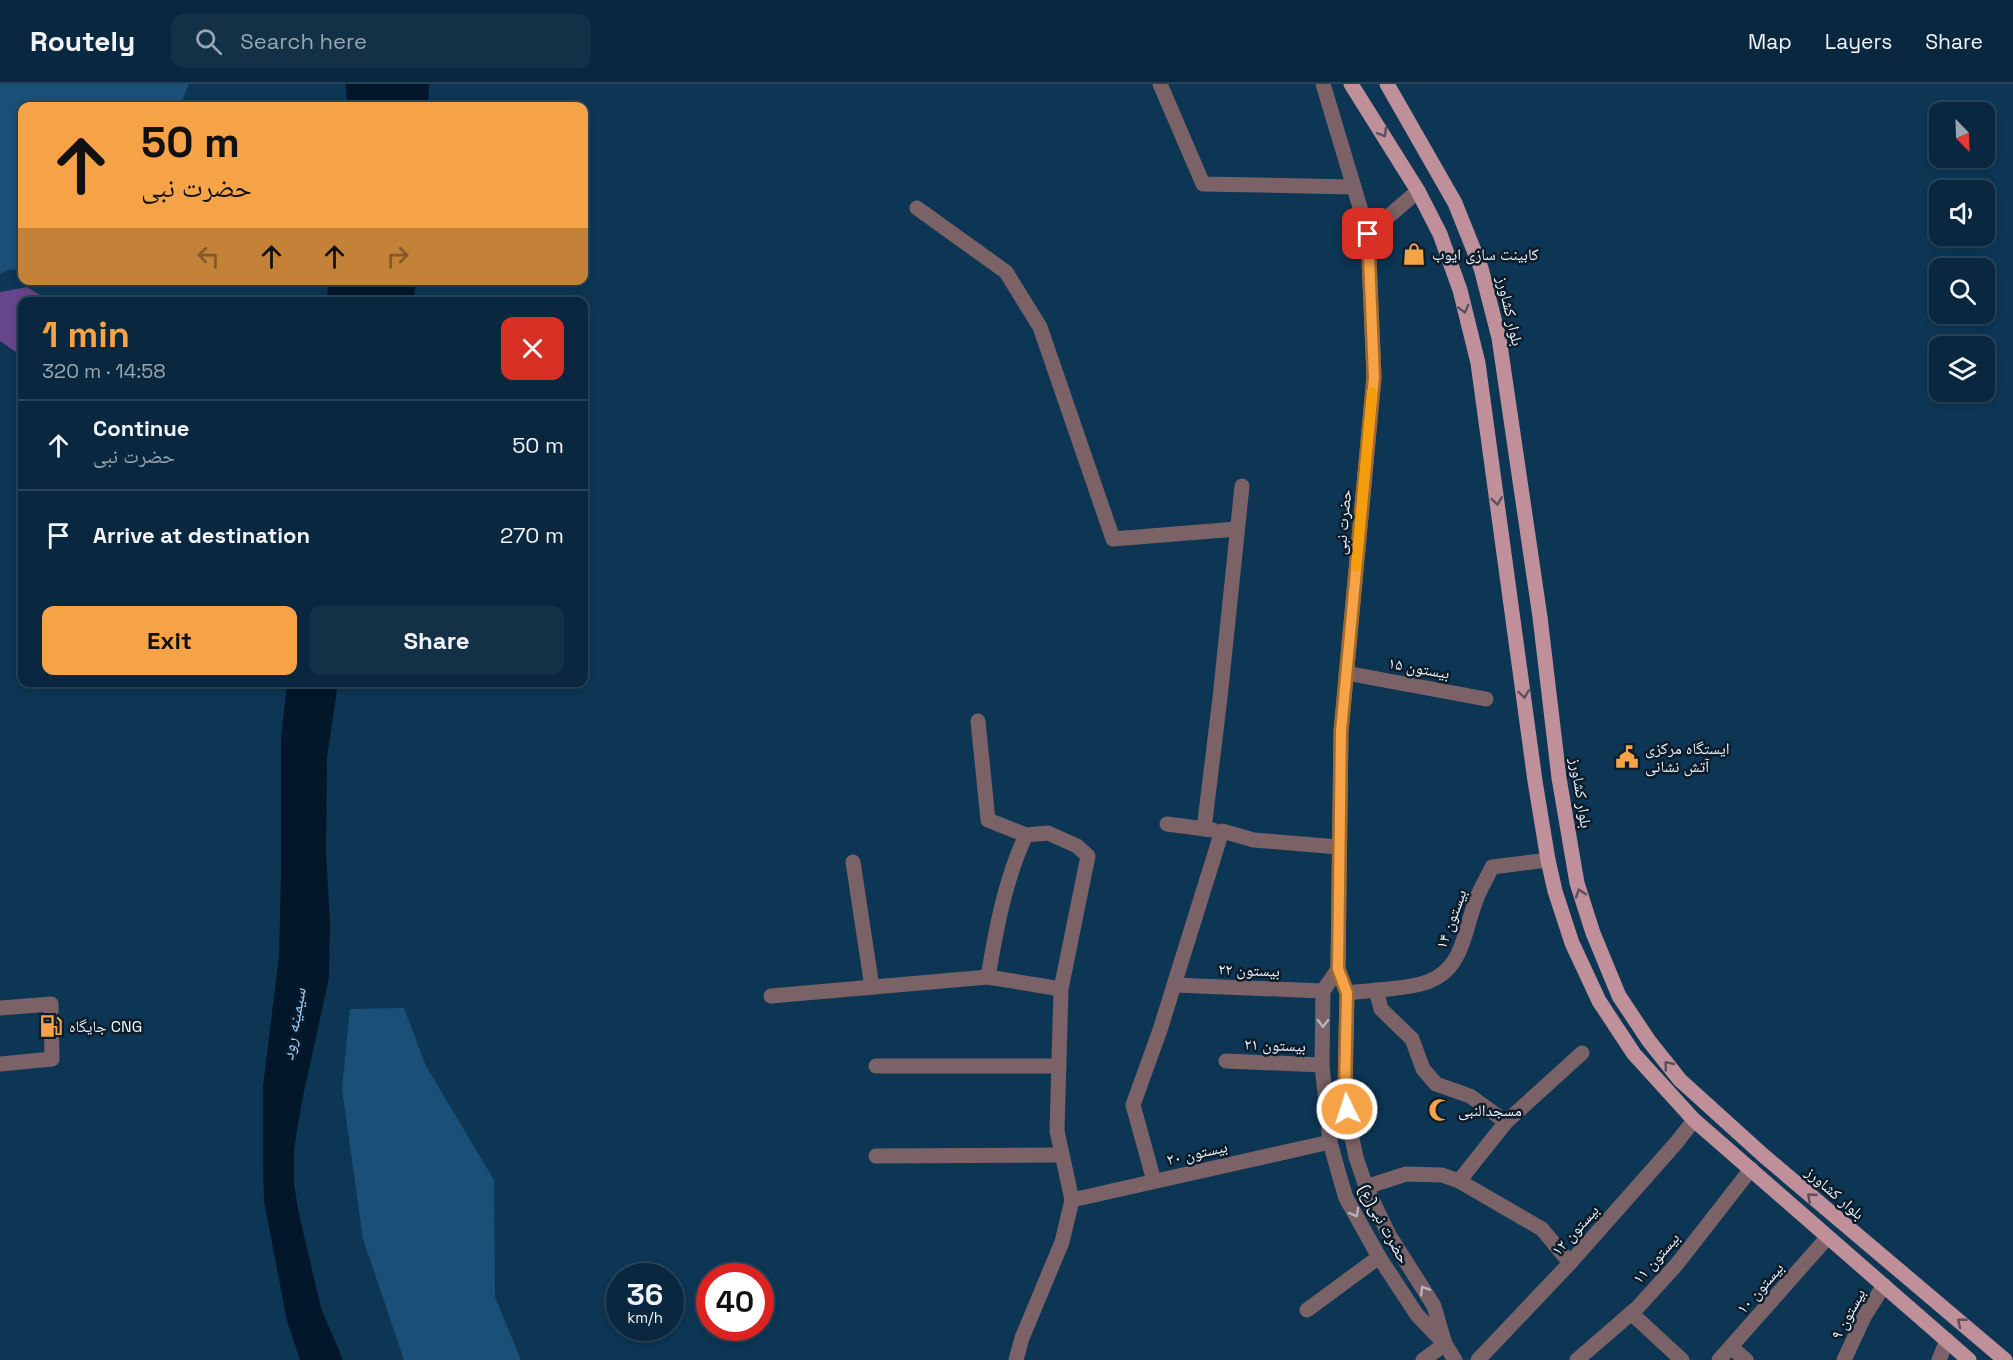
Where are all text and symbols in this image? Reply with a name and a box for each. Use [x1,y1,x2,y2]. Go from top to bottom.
search box [171,14,591,68]
text: Routely [30,23,135,59]
icon: search [192,25,225,58]
text: Search here [240,27,367,55]
text: Map [1748,28,1792,55]
text: Layers [1825,28,1892,55]
text: Share [1925,28,1983,55]
north arrow [1929,102,1995,168]
map controls [1929,102,1995,402]
text: 50 m [141,116,240,169]
icon: ahead [42,126,120,204]
one-way arrow [1376,127,1388,137]
text: حضرت نبی [141,170,252,205]
button: sound [1929,180,1995,246]
pin [1342,208,1393,259]
icon: arrive [1351,217,1384,250]
icon: left [192,240,225,273]
icon: ahead [255,240,288,273]
icon: ahead [318,240,351,273]
icon: right [381,240,414,273]
shop icon: کابینت سازی ایوب [1401,241,1427,267]
place label: کابینت سازی ایوب [1432,244,1539,265]
button: search [1929,258,1995,324]
street label: بلوار کشاورز [1492,273,1528,348]
one-way arrow [1457,304,1470,314]
text: 1 min [42,312,130,358]
button: close [501,317,564,380]
button: layers [1929,336,1995,402]
text: 320 m · 14:58 [42,358,166,384]
text: Continue [93,414,189,442]
icon: ahead [42,429,75,462]
text: 50 m [512,431,564,459]
text: حضرت نبی [93,443,175,469]
street label: حضرت نبی [1330,488,1356,556]
one-way arrow [1490,496,1502,506]
icon: arrive [42,519,75,552]
text: Arrive at destination [93,521,310,549]
text: 270 m [500,521,564,549]
button: Exit [42,606,297,675]
button: Share [309,606,564,675]
street label: بیستون ۱۵ [1387,652,1451,684]
one-way arrow [1517,690,1529,699]
place label: ایستگاه مرکزی آتش نشانی [1645,738,1729,777]
public building icon: ایستگاه مرکزی آتش نشانی [1614,744,1640,770]
street label: بلوار کشاورز [1565,755,1597,830]
street label: بیستون ۱۴ [1431,886,1471,952]
one-way arrow [1575,888,1587,899]
street label: بیستون ۲۲ [1218,958,1280,982]
water label: سیمینه رود [275,986,311,1062]
fuel station icon: جایگاه CNG [38,1013,64,1039]
place label: جایگاه CNG [69,1016,142,1037]
one-way arrow [1317,1019,1329,1028]
street label: بیستون ۲۱ [1244,1033,1306,1057]
one-way arrow [1664,1061,1675,1072]
position arrow [1315,1077,1379,1141]
mosque icon: مسجدالنبی [1427,1097,1453,1123]
place label: مسجدالنبی [1458,1100,1522,1121]
street label: بیستون ۲۰ [1164,1136,1230,1170]
street label: بلوار کشاورز [1801,1161,1869,1224]
street label: حضرت نبی(ع) [1354,1181,1414,1267]
one-way arrow [1807,1193,1818,1204]
street label: بیستون ۱۲ [1546,1200,1604,1260]
one-way arrow [1348,1207,1359,1217]
street label: بیستون ۱۱ [1628,1228,1684,1288]
street label: بیستون ۱۰ [1732,1258,1788,1318]
speed limit sign: 40 [696,1263,774,1341]
text: 36 [627,1275,663,1314]
street label: بیستون ۹ [1826,1285,1870,1343]
one-way arrow [1420,1286,1432,1296]
text: km/h [627,1308,663,1327]
one-way arrow [1957,1319,1968,1330]

